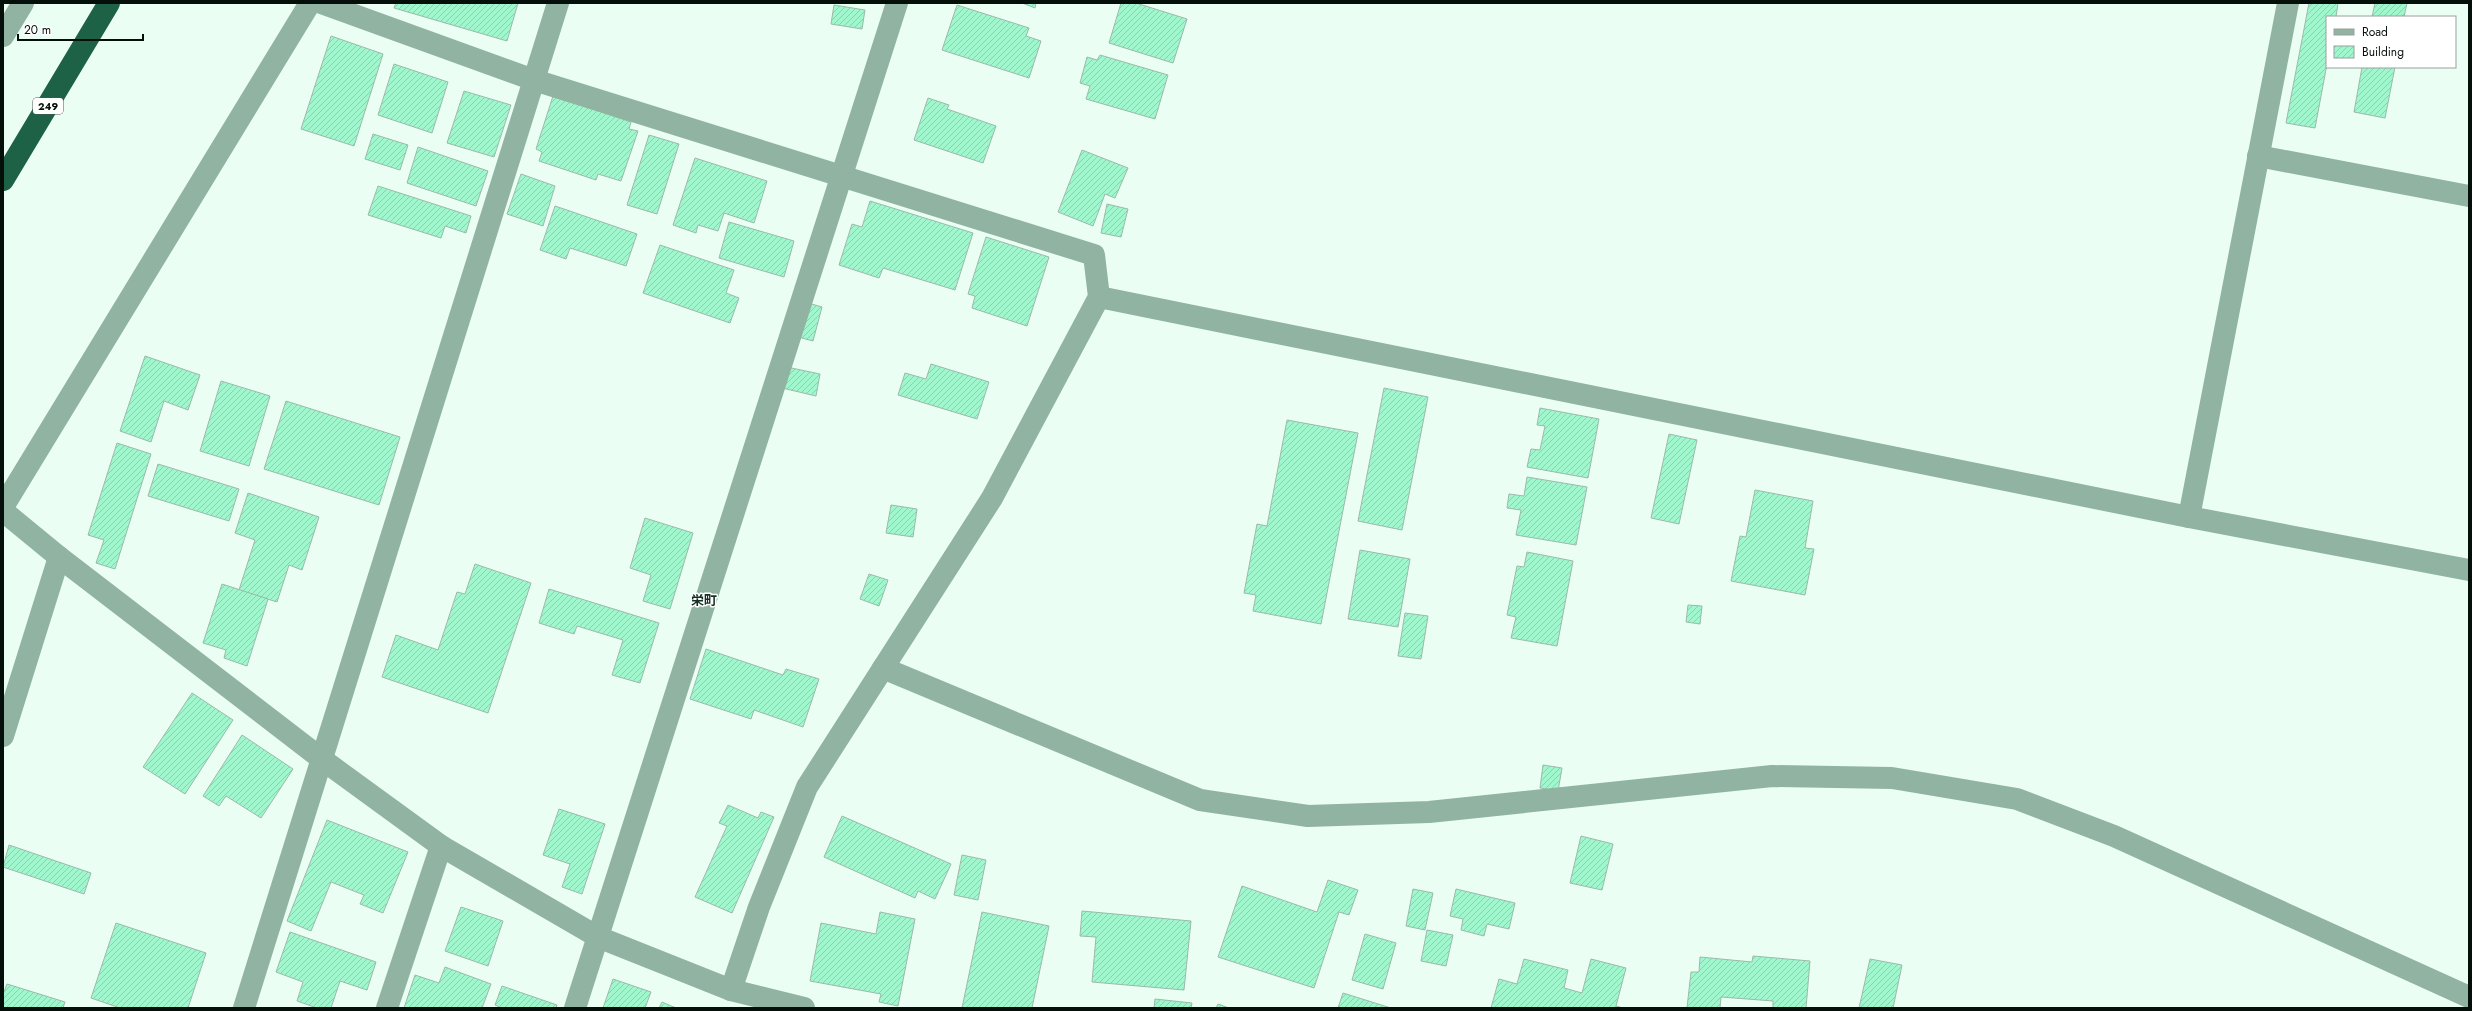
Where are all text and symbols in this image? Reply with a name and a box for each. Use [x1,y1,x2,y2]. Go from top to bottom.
scale bar [18,16,143,42]
legend [2326,16,2456,68]
text: 20 m [24,21,51,39]
text: Road [2362,23,2388,41]
text: Building [2362,43,2404,61]
road number: 249 [33,98,63,114]
district label: 栄町 [691,591,717,610]

